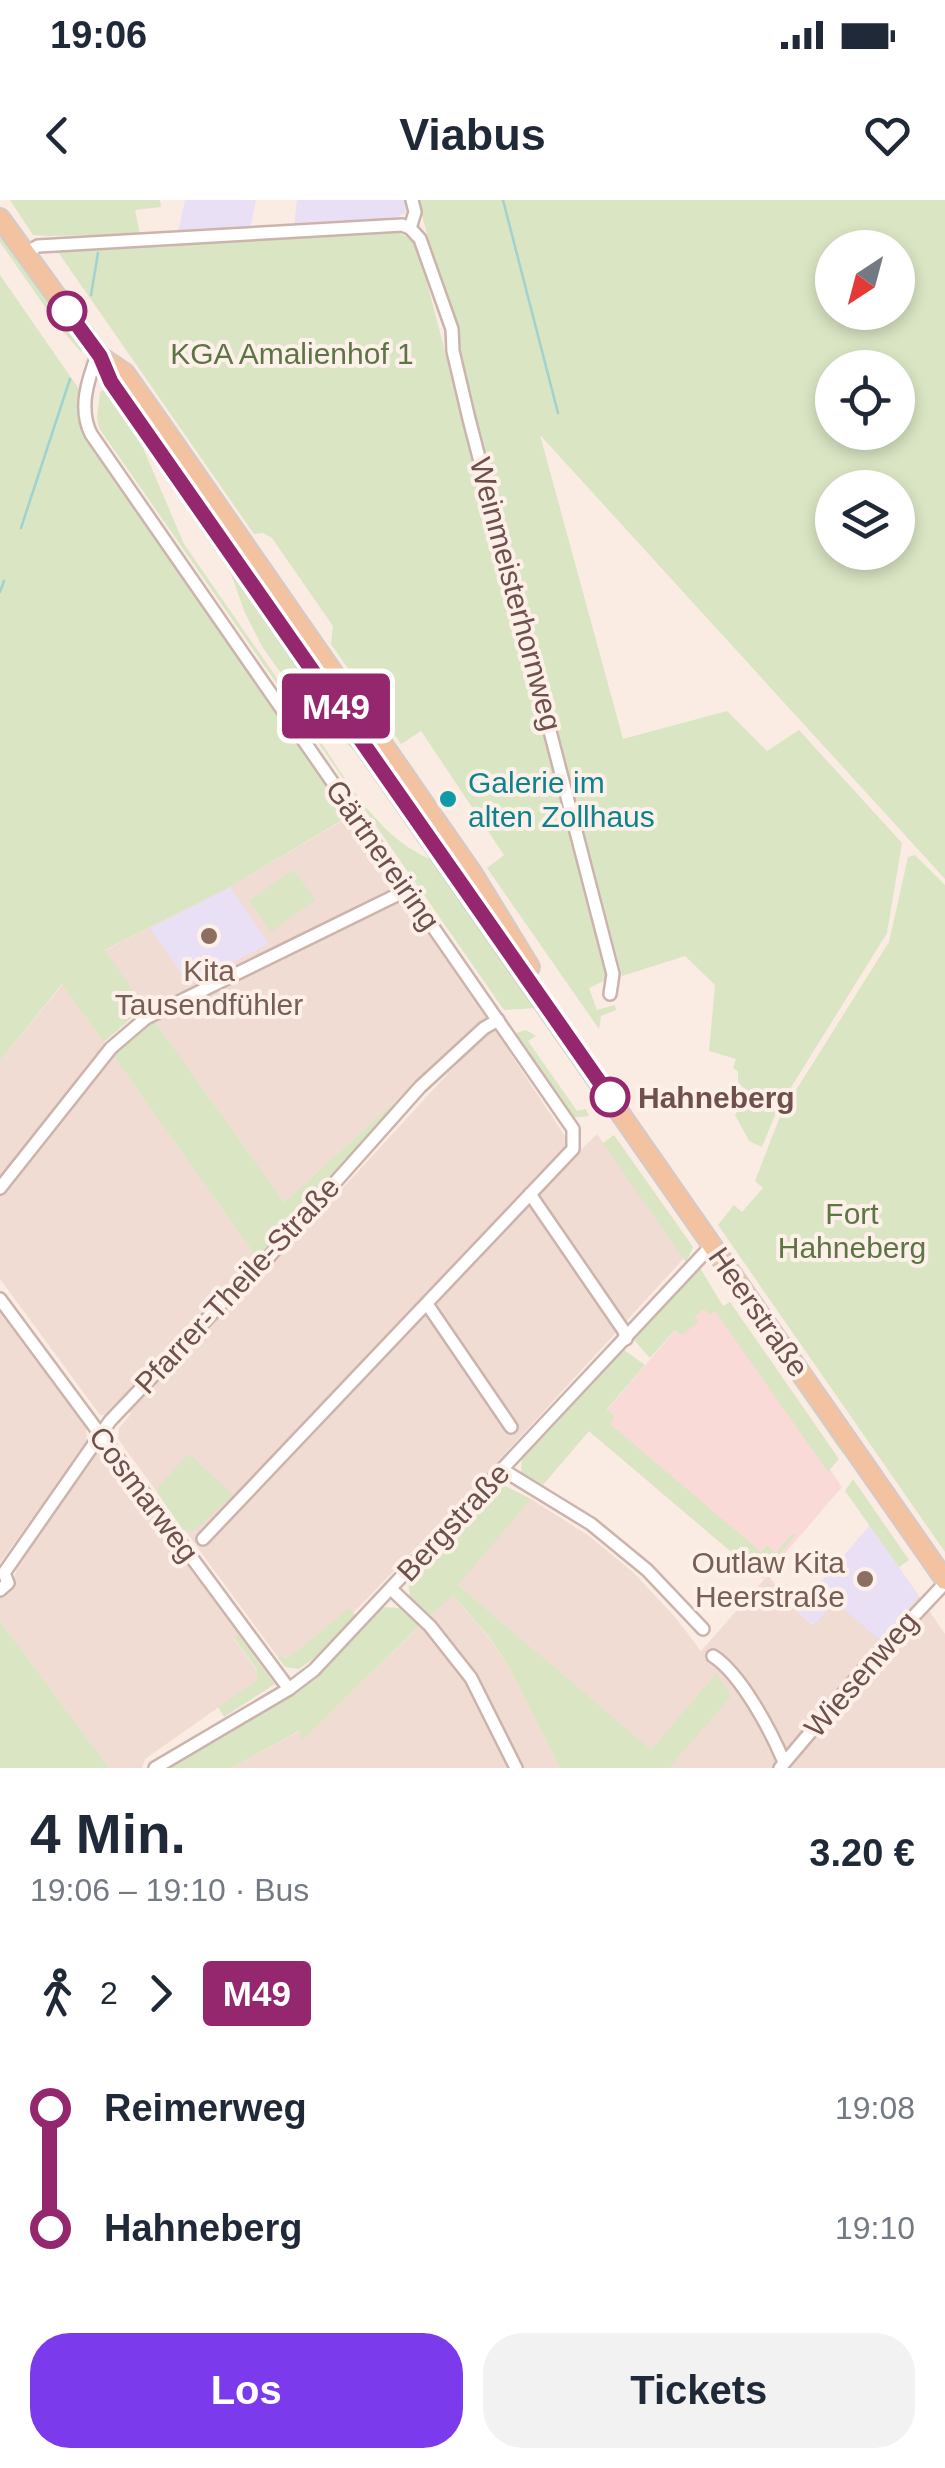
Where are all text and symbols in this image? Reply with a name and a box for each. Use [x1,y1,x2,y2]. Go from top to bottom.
text: 19:06 [50,14,147,56]
icon: back [30,108,85,163]
icon: heart [860,108,915,163]
text: Viabus [399,109,546,160]
north arrow [815,230,915,330]
map controls [815,230,915,570]
unlabelled marker [48,292,86,330]
park label: KGA Amalienhof 1 [170,337,414,370]
button: locate [815,350,915,450]
street label: Weinmeisterhornweg [464,454,568,734]
button: layers [815,470,915,570]
line badge: M49 [278,674,394,738]
text: M49 [302,687,370,726]
place label: Galerie im alten Zollhaus [468,766,655,833]
street label: Gärtnereiring [319,774,447,936]
marker: Galerie im alten Zollhaus [437,788,459,810]
marker: Kita Tausendfühler [198,925,220,947]
place label: Kita Tausendfühler [115,954,303,1021]
marker: Hahneberg [591,1078,629,1116]
place label: Hahneberg [638,1081,795,1114]
street label: Pfarrer-Theile-Straße [128,1170,346,1400]
park label: Fort Hahneberg [778,1197,926,1264]
street label: Heerstraße [702,1241,816,1383]
street label: Cosmarweg [83,1420,205,1568]
street label: Bergstraße [390,1456,516,1588]
place label: Outlaw Kita Heerstraße [692,1546,845,1613]
marker: Outlaw Kita Heerstraße [854,1568,876,1590]
street label: Wiesenweg [798,1605,924,1743]
text: 4 Min. [30,1803,186,1865]
text: 3.20 € [809,1832,915,1874]
text: 19:06 – 19:10 · Bus [30,1872,309,1908]
icon: walk [30,1966,85,2021]
icon: forward [133,1966,188,2021]
text: M49 [223,1974,291,2013]
text: 2 [100,1975,118,2011]
text: Reimerweg [104,2087,307,2129]
text: 19:08 [835,2090,915,2126]
text: Hahneberg [104,2207,302,2249]
text: 19:10 [835,2210,915,2246]
button: Los [30,2333,463,2448]
button: Tickets [483,2333,915,2448]

